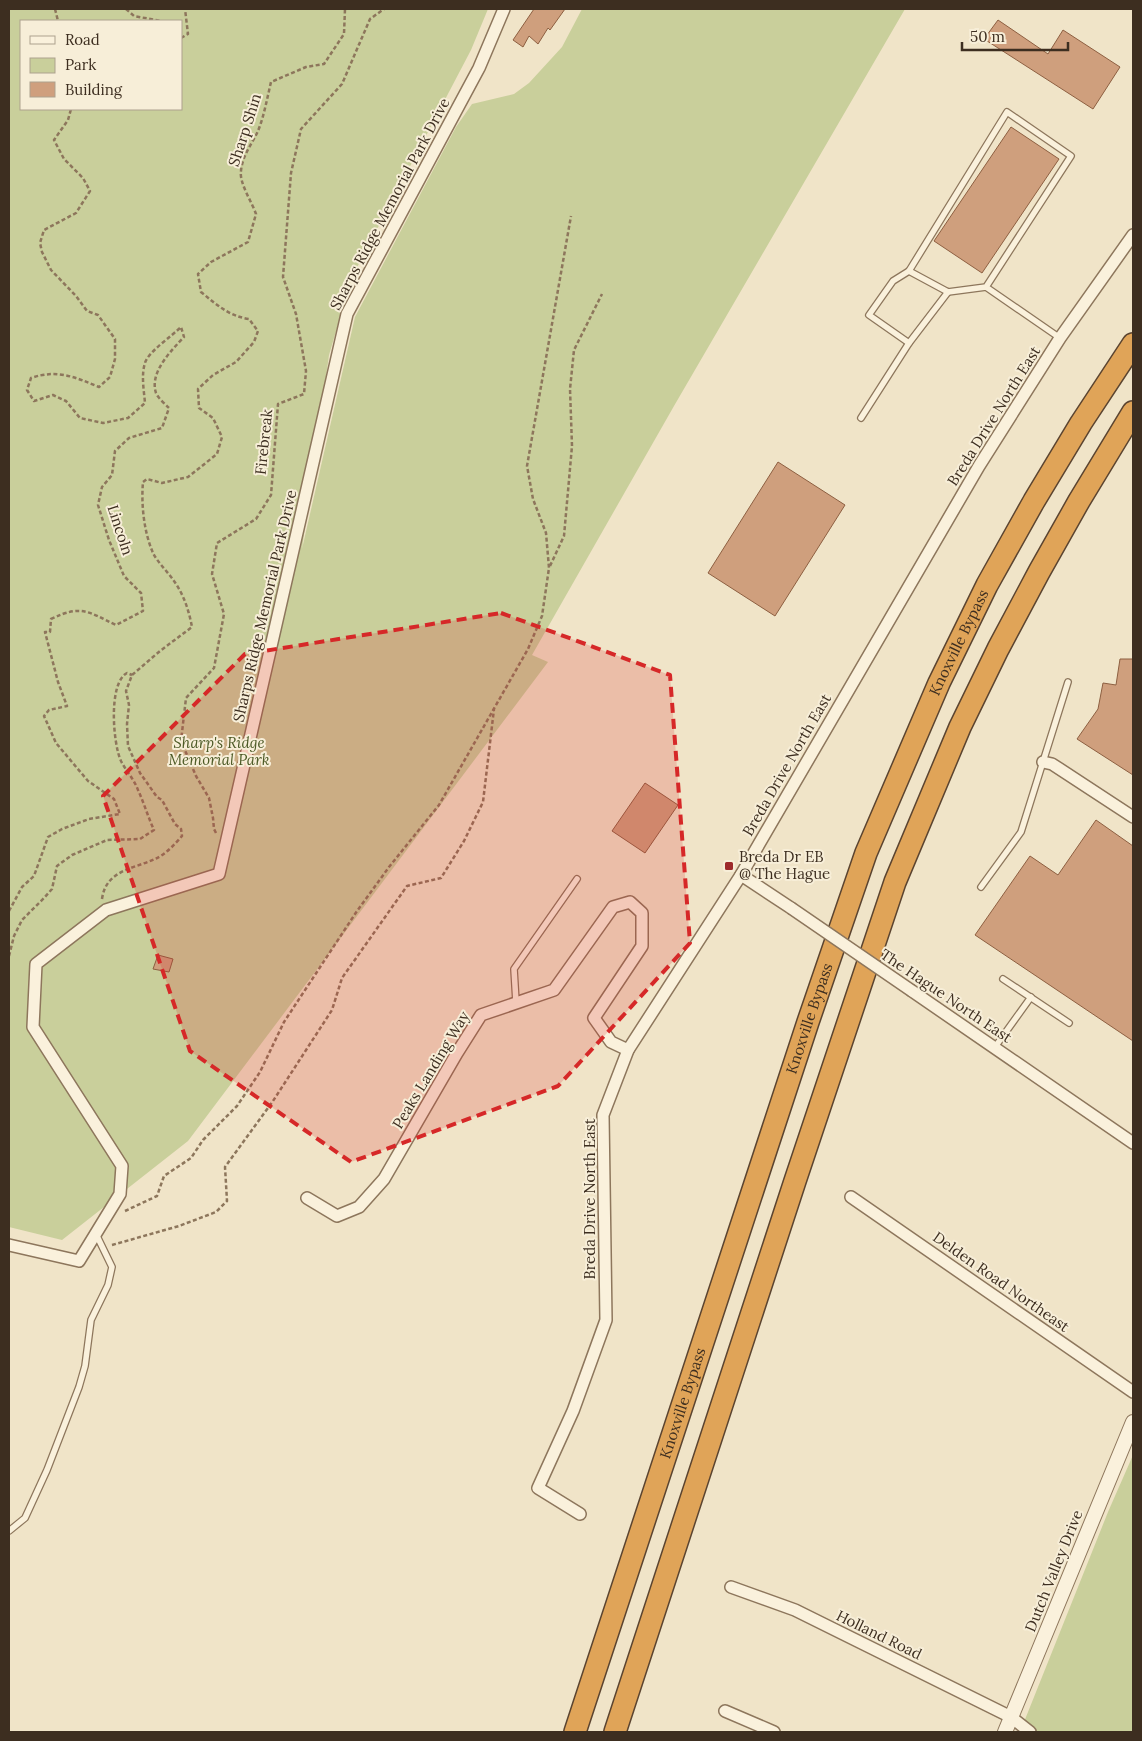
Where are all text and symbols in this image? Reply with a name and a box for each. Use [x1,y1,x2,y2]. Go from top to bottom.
legend [20,20,182,110]
scale bar [962,20,1068,52]
text: 50 m [970,27,1005,46]
text: Road [65,30,100,49]
text: Park [65,55,96,74]
text: Building [65,80,123,99]
street label: Sharp Shin [224,91,265,169]
street label: Sharps Ridge Memorial Park Drive [325,94,454,313]
street label: Breda Drive North East [943,342,1044,489]
street label: Firebreak [251,408,276,476]
street label: Sharps Ridge Memorial Park Drive [229,488,300,724]
street label: Lincoln [103,502,138,557]
street label: Knoxville Bypass [925,586,992,698]
street label: Breda Drive North East [738,690,835,839]
park label: Sharp's Ridge Memorial Park [168,733,270,769]
place label: Breda Dr EB @ The Hague [739,847,830,883]
marker: Breda Dr EB @ The Hague [723,860,735,872]
street label: The Hague North East [877,945,1016,1047]
street label: Knoxville Bypass [782,960,837,1076]
street label: Peaks Landing Way [388,1007,473,1132]
street label: Breda Drive North East [580,1118,599,1279]
street label: Delden Road Northeast [929,1227,1073,1336]
street label: Knoxville Bypass [655,1345,710,1461]
street label: Dutch Valley Drive [1020,1507,1087,1634]
street label: Holland Road [833,1606,925,1663]

